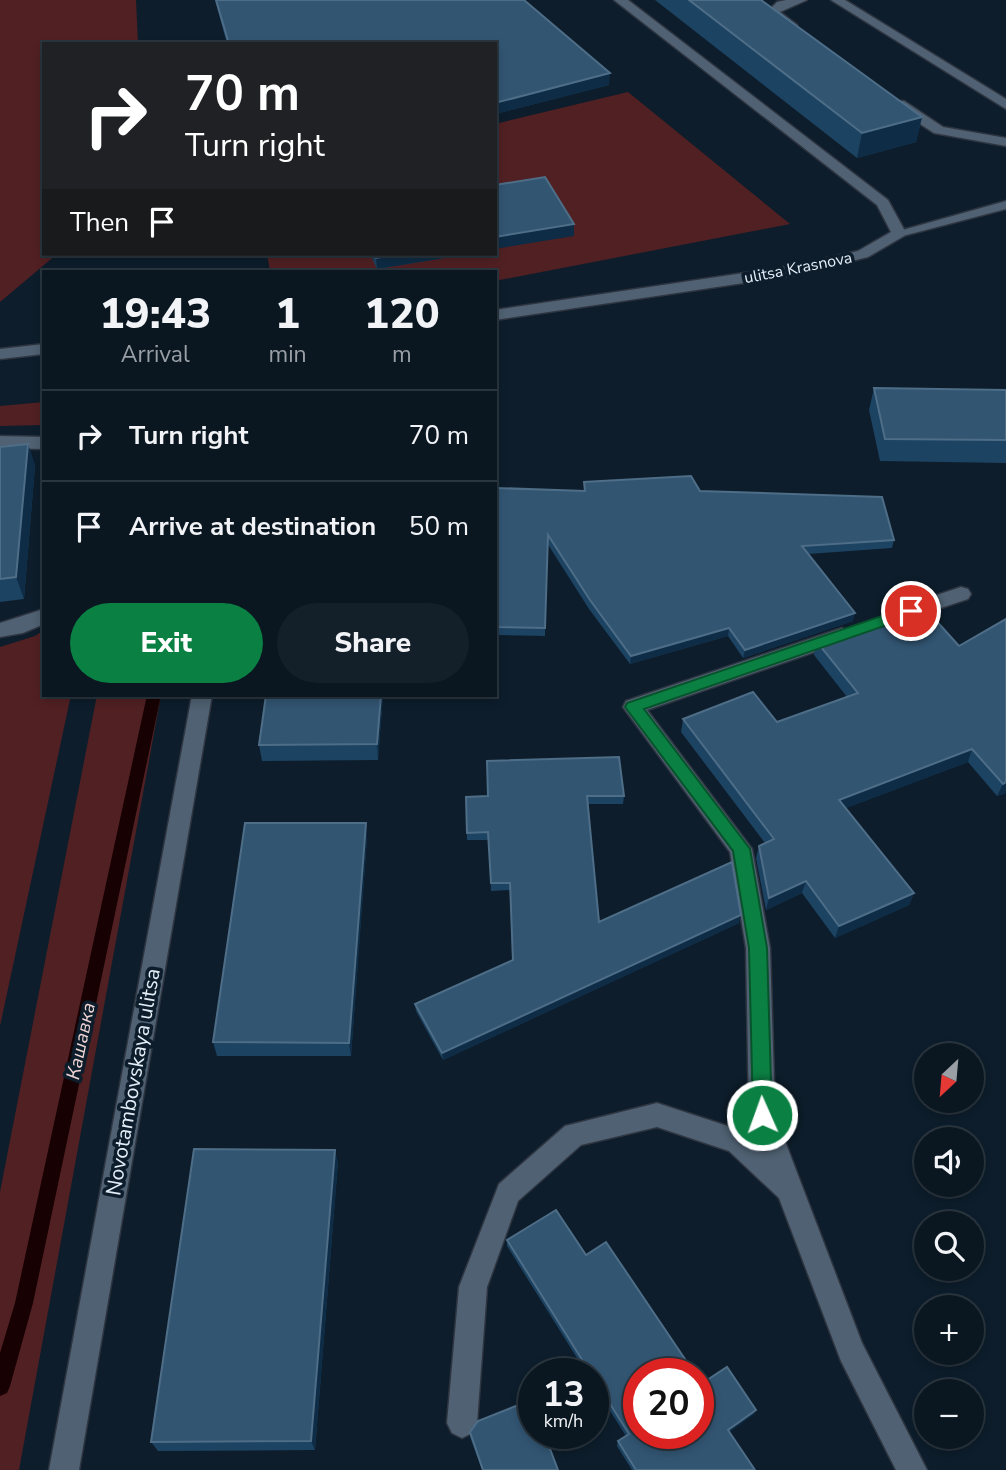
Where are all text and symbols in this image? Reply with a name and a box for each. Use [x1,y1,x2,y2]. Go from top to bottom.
text: 70 m [185,60,300,127]
icon: right [70,70,161,161]
text: Turn right [185,124,325,167]
icon: arrive [143,203,181,241]
text: Then [70,205,129,240]
street label: ulitsa Krasnova [742,247,854,289]
text: 19:43 [99,286,211,343]
text: 1 [275,286,300,343]
text: 120 [364,286,440,343]
text: Arrival [121,339,190,370]
text: min [269,339,307,370]
text: m [392,339,412,370]
icon: right [70,417,108,455]
text: Turn right [129,418,248,453]
text: 70 m [409,418,469,453]
icon: arrive [70,508,108,546]
text: Arrive at destination [129,509,376,544]
text: 50 m [409,509,469,544]
pin [881,581,941,641]
icon: arrive [892,592,930,630]
button: Exit [70,603,263,683]
button: Share [277,603,469,683]
street label: Novotambovskaya ulitsa [99,966,167,1198]
water label: Кашавка [60,1000,102,1082]
north arrow [914,1043,984,1113]
map controls [914,1043,984,1449]
position arrow [725,1078,799,1152]
button: sound [914,1127,984,1197]
button: search [914,1211,984,1281]
button: + [914,1295,984,1365]
speed limit sign: 20 [623,1358,714,1449]
text: 13 [542,1371,585,1418]
button: − [914,1379,984,1449]
text: km/h [544,1409,583,1433]

